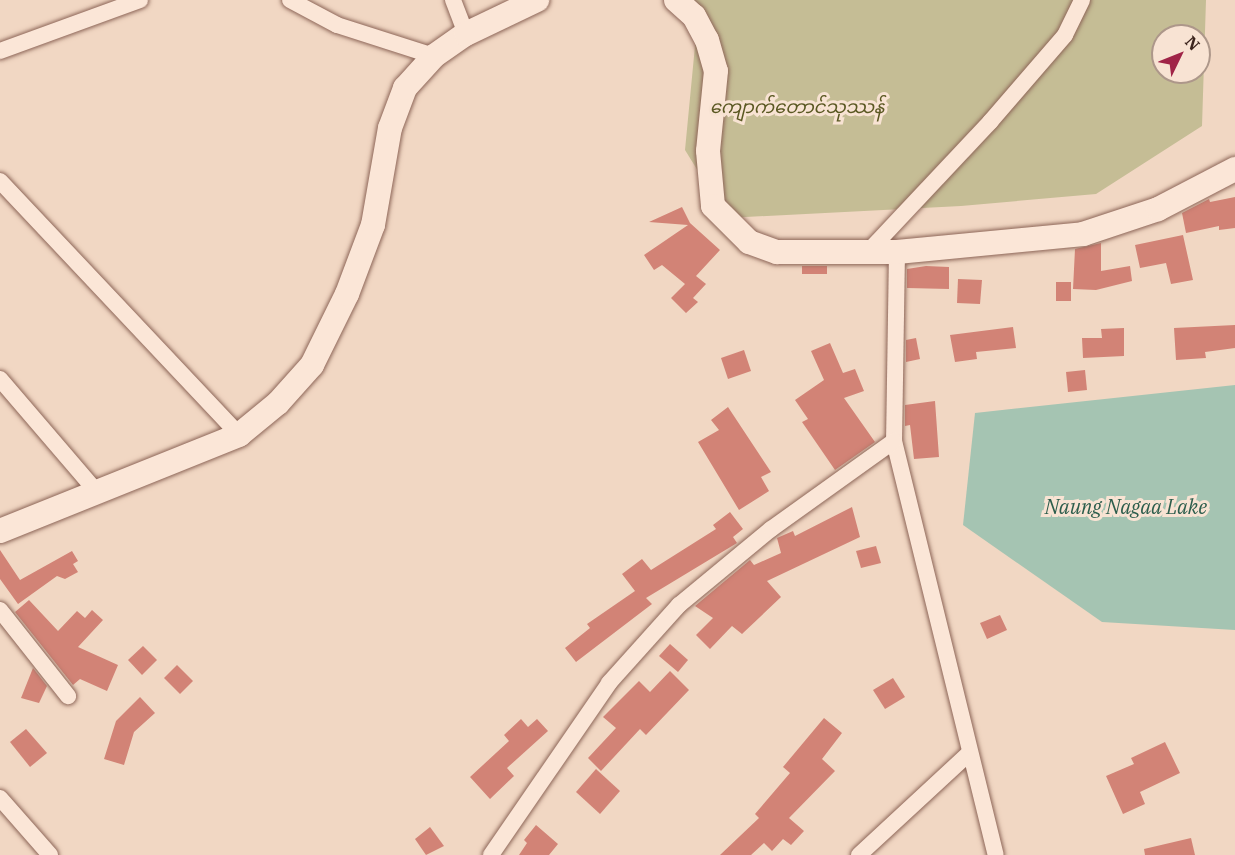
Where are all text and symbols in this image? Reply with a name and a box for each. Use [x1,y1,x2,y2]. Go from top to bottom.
north arrow [1151,24,1211,84]
text: N [1181,32,1204,55]
park label: ကျောက်တောင်သုဿန် [710,96,884,118]
water label: Naung Nagaa Lake [1045,494,1207,518]

